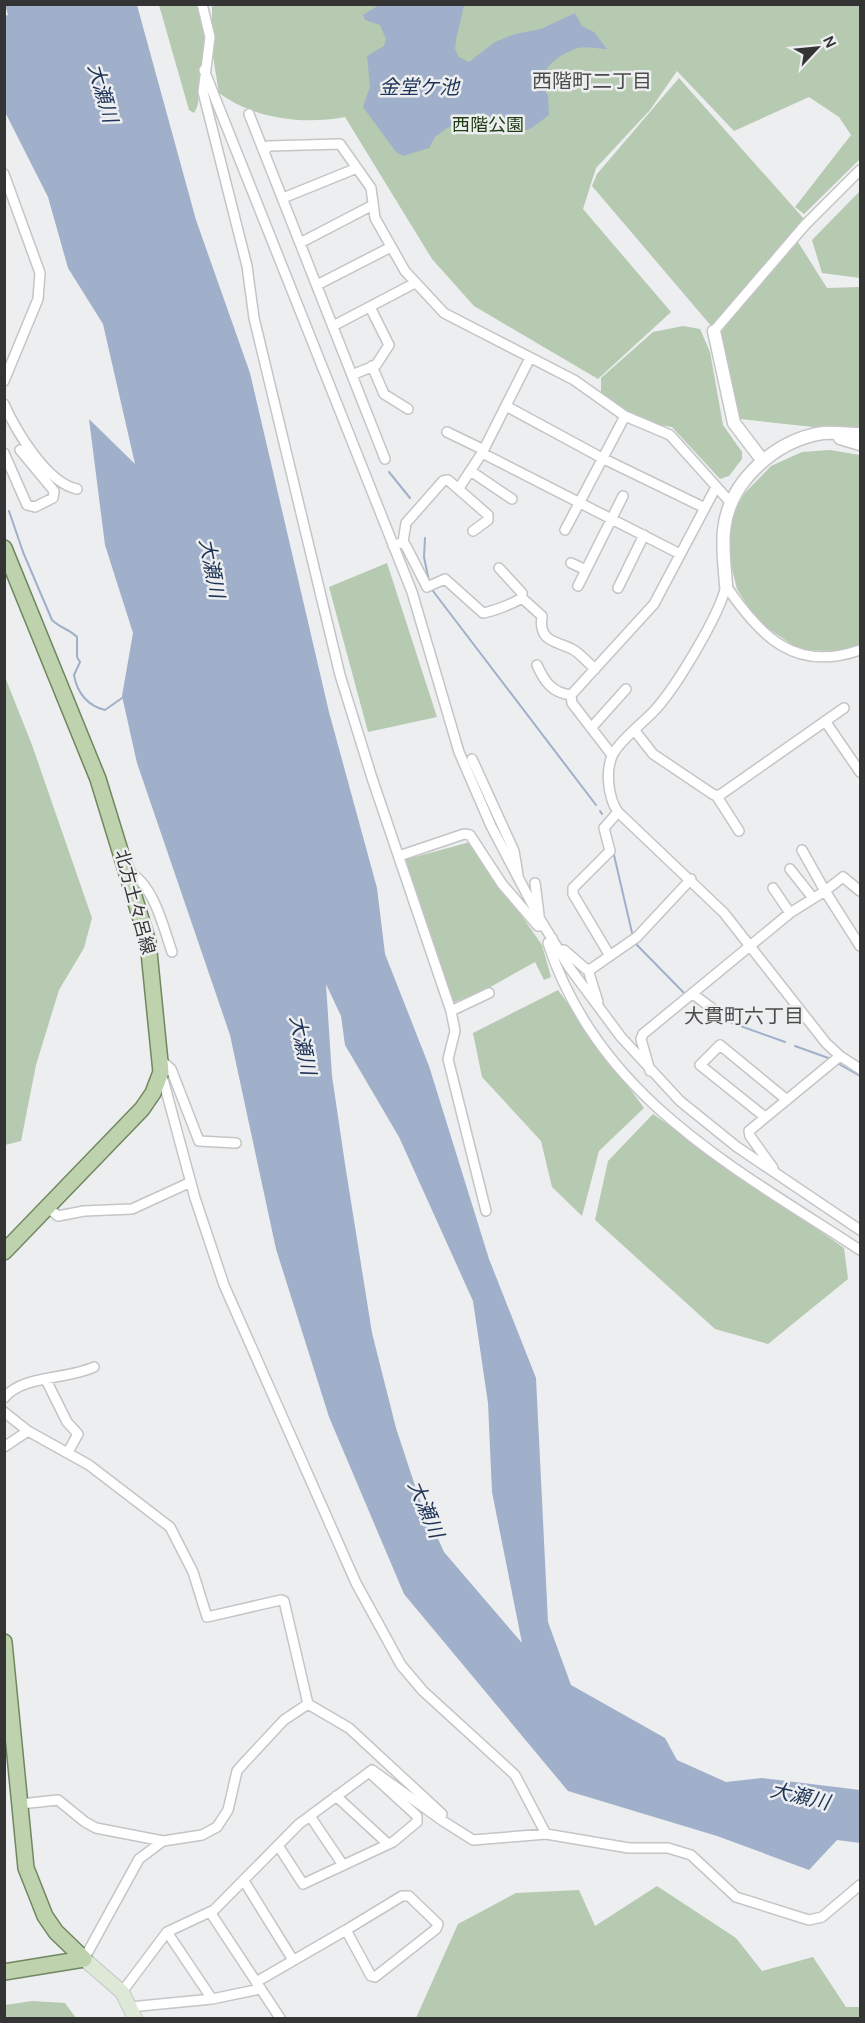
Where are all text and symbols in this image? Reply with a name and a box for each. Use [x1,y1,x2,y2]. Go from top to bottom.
north arrow [787,18,847,78]
text: N [819,32,841,51]
water label: 大瀬川 [83,61,122,127]
district label: 西階町二丁目 [532,70,652,93]
water label: 金堂ケ池 [379,76,461,99]
park label: 西階公園 [452,114,524,136]
water label: 大瀬川 [194,536,229,602]
street label: 北方土々呂線 [110,847,160,957]
district label: 大貫町六丁目 [684,1005,804,1028]
water label: 大瀬川 [285,1013,320,1079]
water label: 大瀬川 [403,1477,449,1543]
water label: 大瀬川 [768,1779,834,1815]

